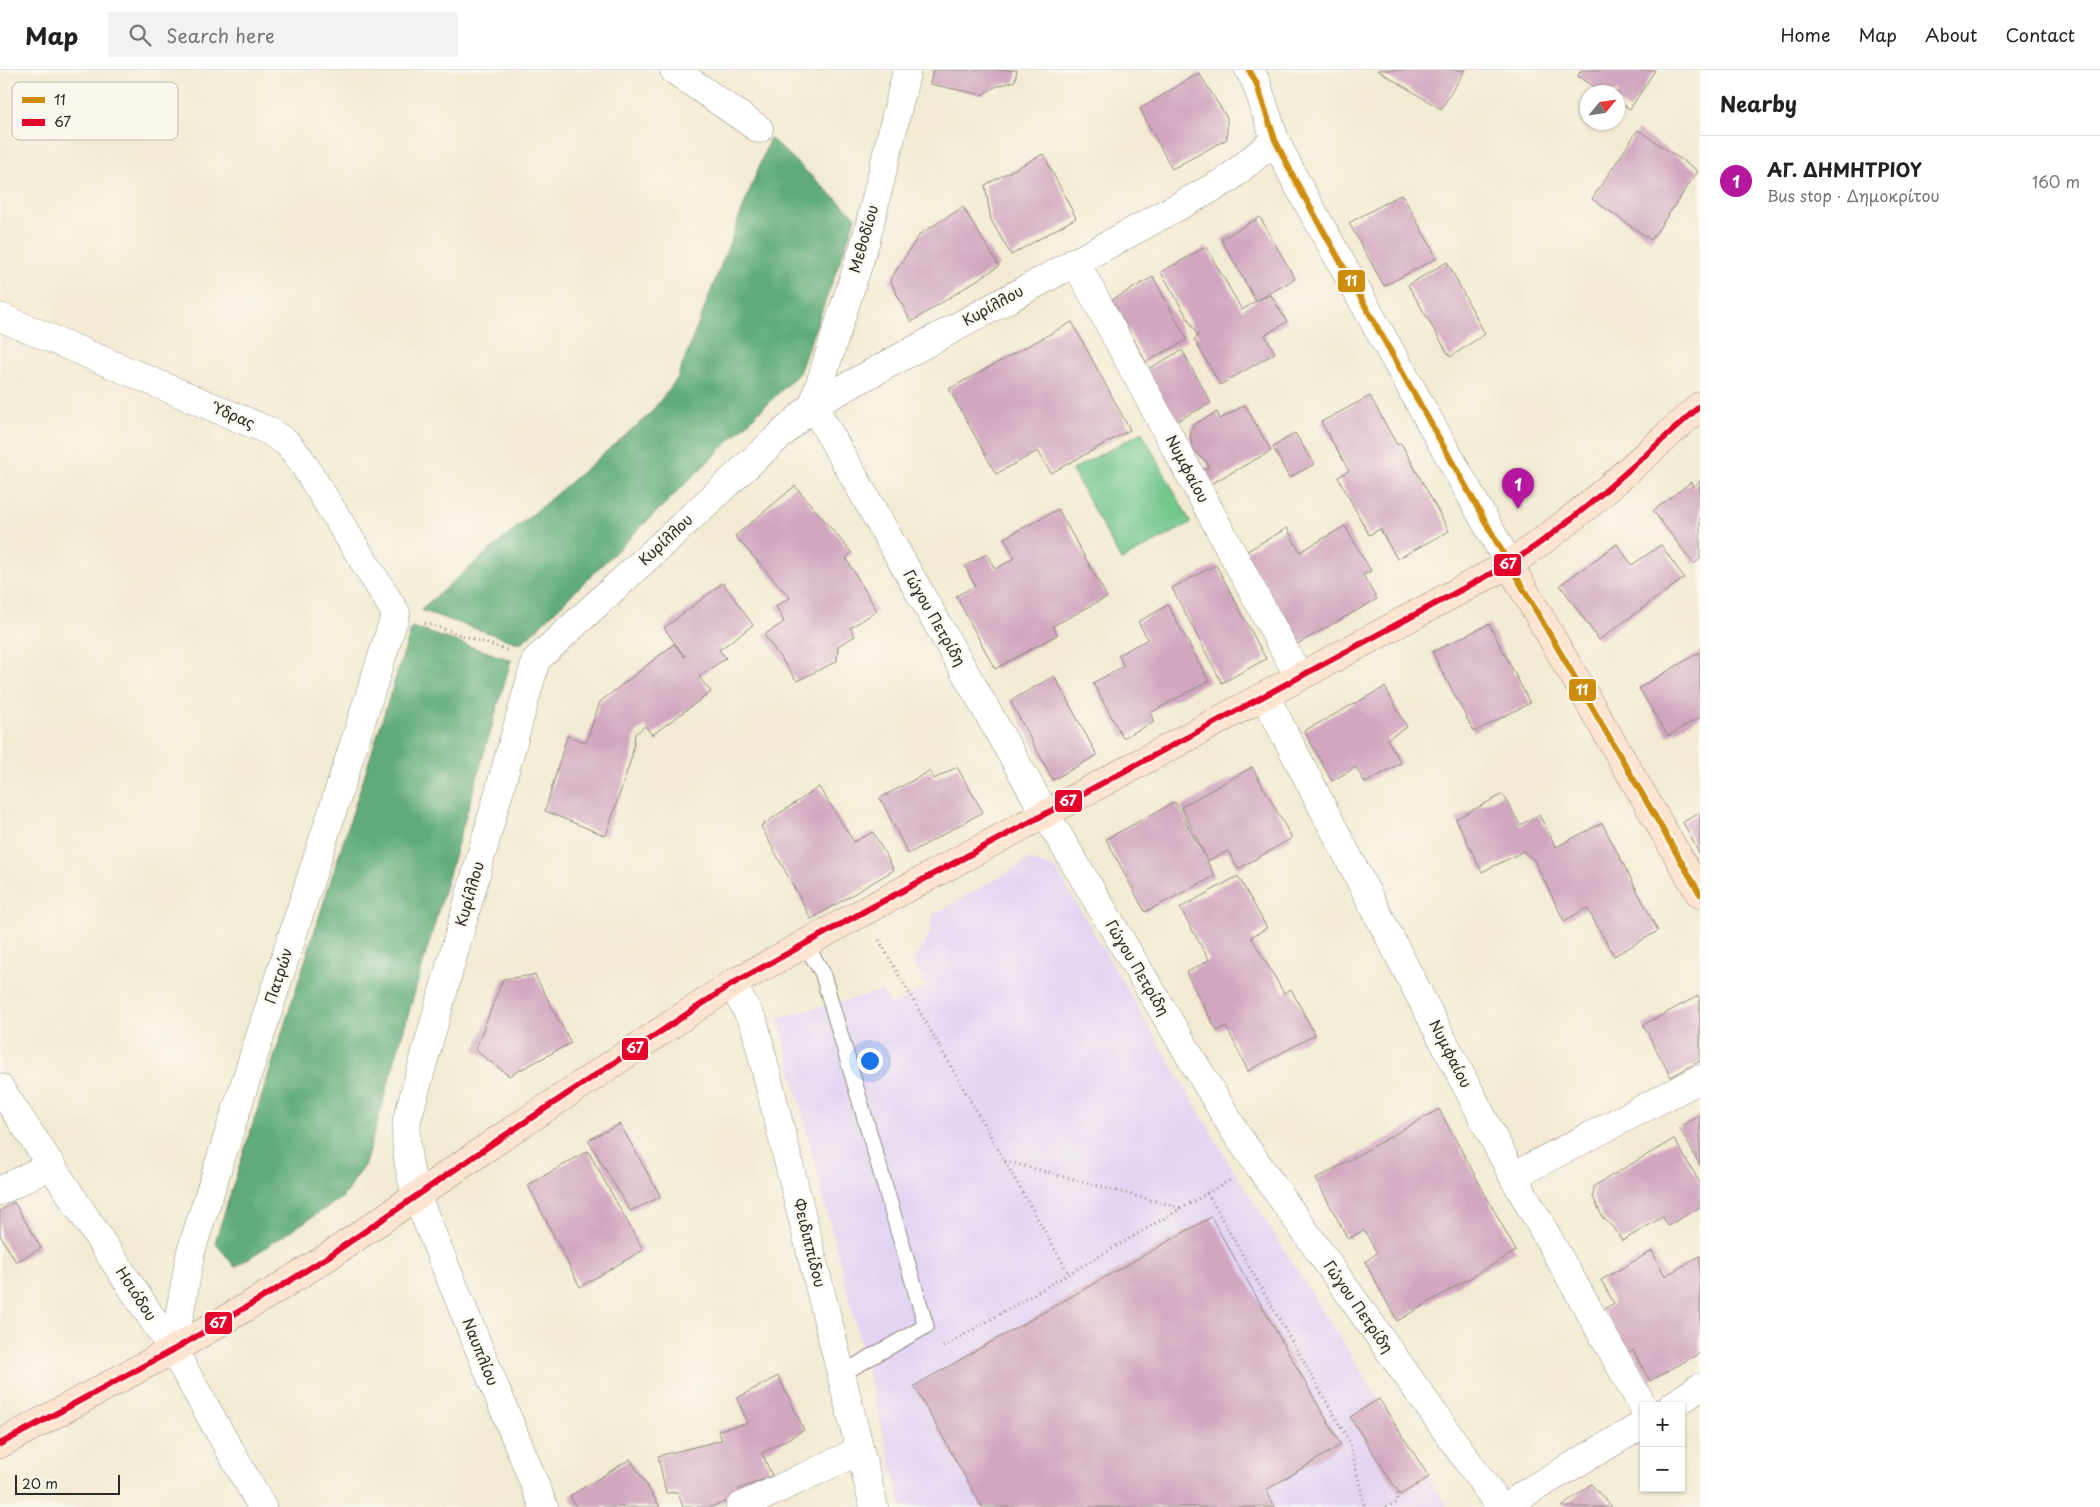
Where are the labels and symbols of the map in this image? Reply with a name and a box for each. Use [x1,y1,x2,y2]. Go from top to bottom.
legend [12,82,178,140]
north arrow [1580,85,1625,130]
text: 11 [54,89,66,110]
text: 67 [54,111,71,132]
street label: Μεθοδίου [842,202,883,275]
line badge: 11 [1337,269,1366,293]
text: 11 [1345,270,1357,291]
street label: Κυρίλλου [957,278,1027,331]
street label: Ύδρας [207,394,259,434]
street label: Νυμφαίου [1161,430,1216,506]
pin: 1 [1502,468,1534,509]
street label: Κυρίλλου [633,508,697,570]
line badge: 67 [1493,553,1522,577]
text: 67 [1499,553,1518,574]
street label: Γώγου Πετρίδη [898,565,972,670]
line badge: 11 [1568,678,1597,702]
text: 11 [1576,679,1588,700]
line badge: 67 [1054,789,1083,813]
text: 67 [1059,790,1078,811]
street label: Κυρίλλου [448,858,489,929]
street label: Γώγου Πετρίδη [1101,915,1176,1019]
street label: Πατρών [258,944,297,1007]
street label: Νυμφαίου [1424,1015,1478,1092]
line badge: 67 [621,1037,649,1061]
text: 67 [626,1037,645,1058]
your location [857,1048,883,1074]
street label: Φειδιππίδου [788,1196,833,1290]
street label: Γώγου Πετρίδη [1319,1255,1400,1357]
street label: Ησιόδου [111,1262,163,1325]
line badge: 67 [204,1311,233,1335]
text: 67 [209,1312,228,1333]
street label: Ναυπλίου [457,1314,505,1389]
scale bar [15,1472,120,1495]

